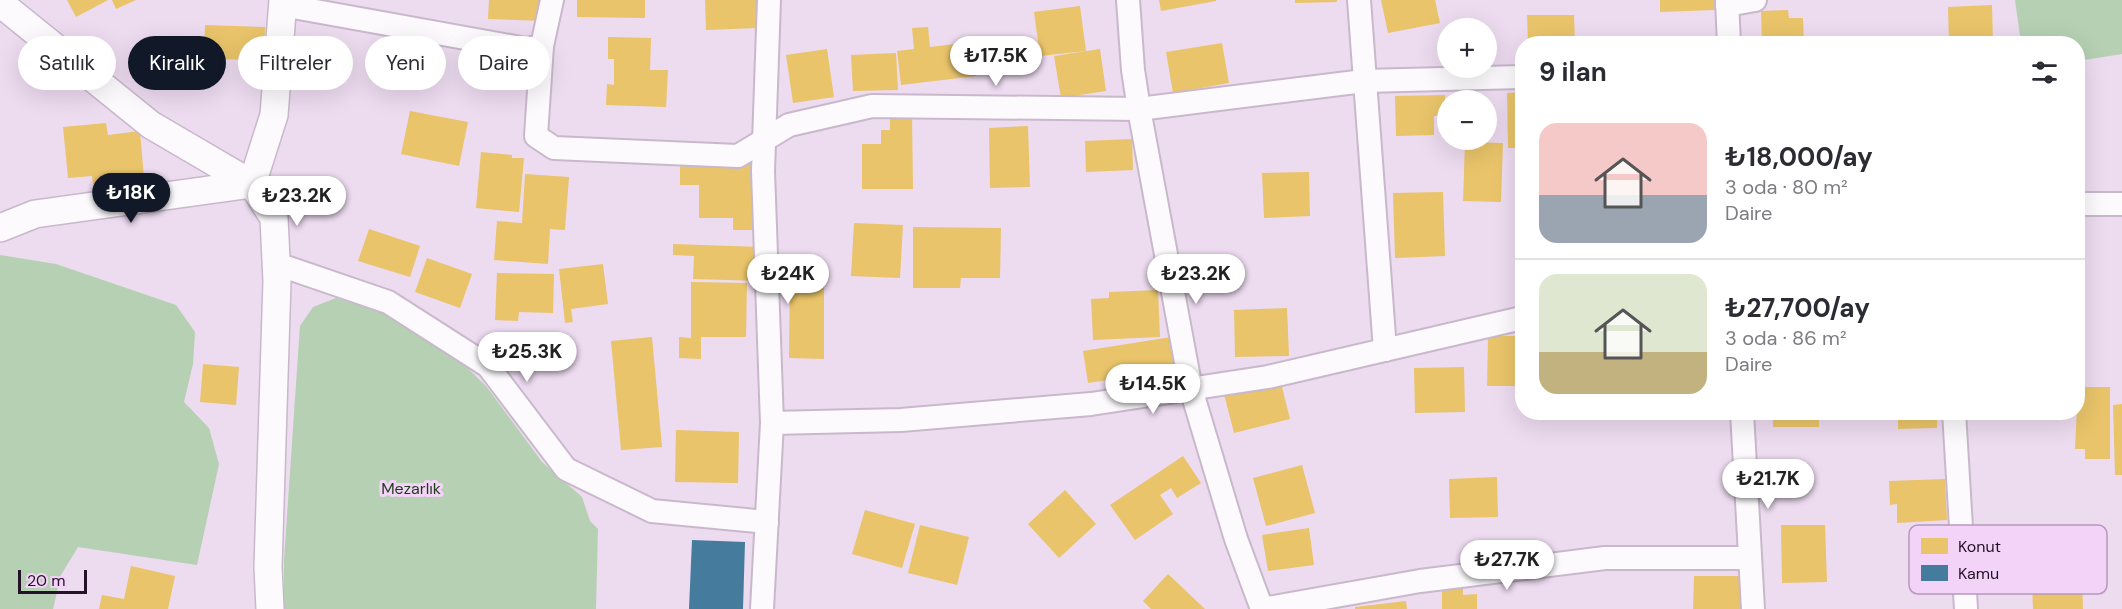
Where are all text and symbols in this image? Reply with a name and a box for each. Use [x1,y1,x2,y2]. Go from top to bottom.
map controls [1437,18,1497,150]
button: + [1437,18,1497,78]
chip: Satılık [18,36,116,90]
chip: Kiralık [128,36,226,90]
chip: Filtreler [238,36,353,90]
chip: Yeni [365,36,446,90]
chip: Daire [458,36,550,90]
pin: ₺17.5K [947,36,1045,87]
text: ₺17.5K [964,42,1028,68]
text: 9 ilan [1539,55,1607,89]
icon: filters [2028,56,2061,89]
button: − [1437,90,1497,150]
text: ₺18,000/ay [1725,140,1873,174]
icon: home [1587,147,1659,219]
pin: ₺18K [95,173,167,224]
text: 3 oda · 80 m² [1725,174,1848,200]
pin: ₺23.2K [248,176,346,227]
text: ₺18K [106,179,156,205]
text: ₺23.2K [262,182,332,208]
text: Daire [1725,200,1772,226]
pin: ₺24K [752,254,824,305]
pin: ₺23.2K [1147,254,1245,305]
text: ₺24K [761,260,815,286]
text: ₺23.2K [1161,260,1231,286]
text: ₺27,700/ay [1725,291,1870,325]
icon: home [1587,298,1659,370]
text: 3 oda · 86 m² [1725,325,1846,351]
pin: ₺25.3K [478,332,576,383]
text: ₺25.3K [492,338,562,364]
text: Daire [1725,351,1772,377]
pin: ₺14.5K [1104,364,1202,415]
text: ₺14.5K [1119,370,1187,396]
pin: ₺21.7K [1719,459,1817,510]
text: ₺21.7K [1736,465,1800,491]
park label: Mezarlık [381,478,441,499]
legend [1909,525,2107,594]
text: Konut [1958,536,2001,557]
pin: ₺27.7K [1458,540,1556,591]
text: ₺27.7K [1474,546,1540,572]
text: Kamu [1958,563,1999,584]
scale bar [18,567,87,594]
text: 20 m [27,570,66,591]

